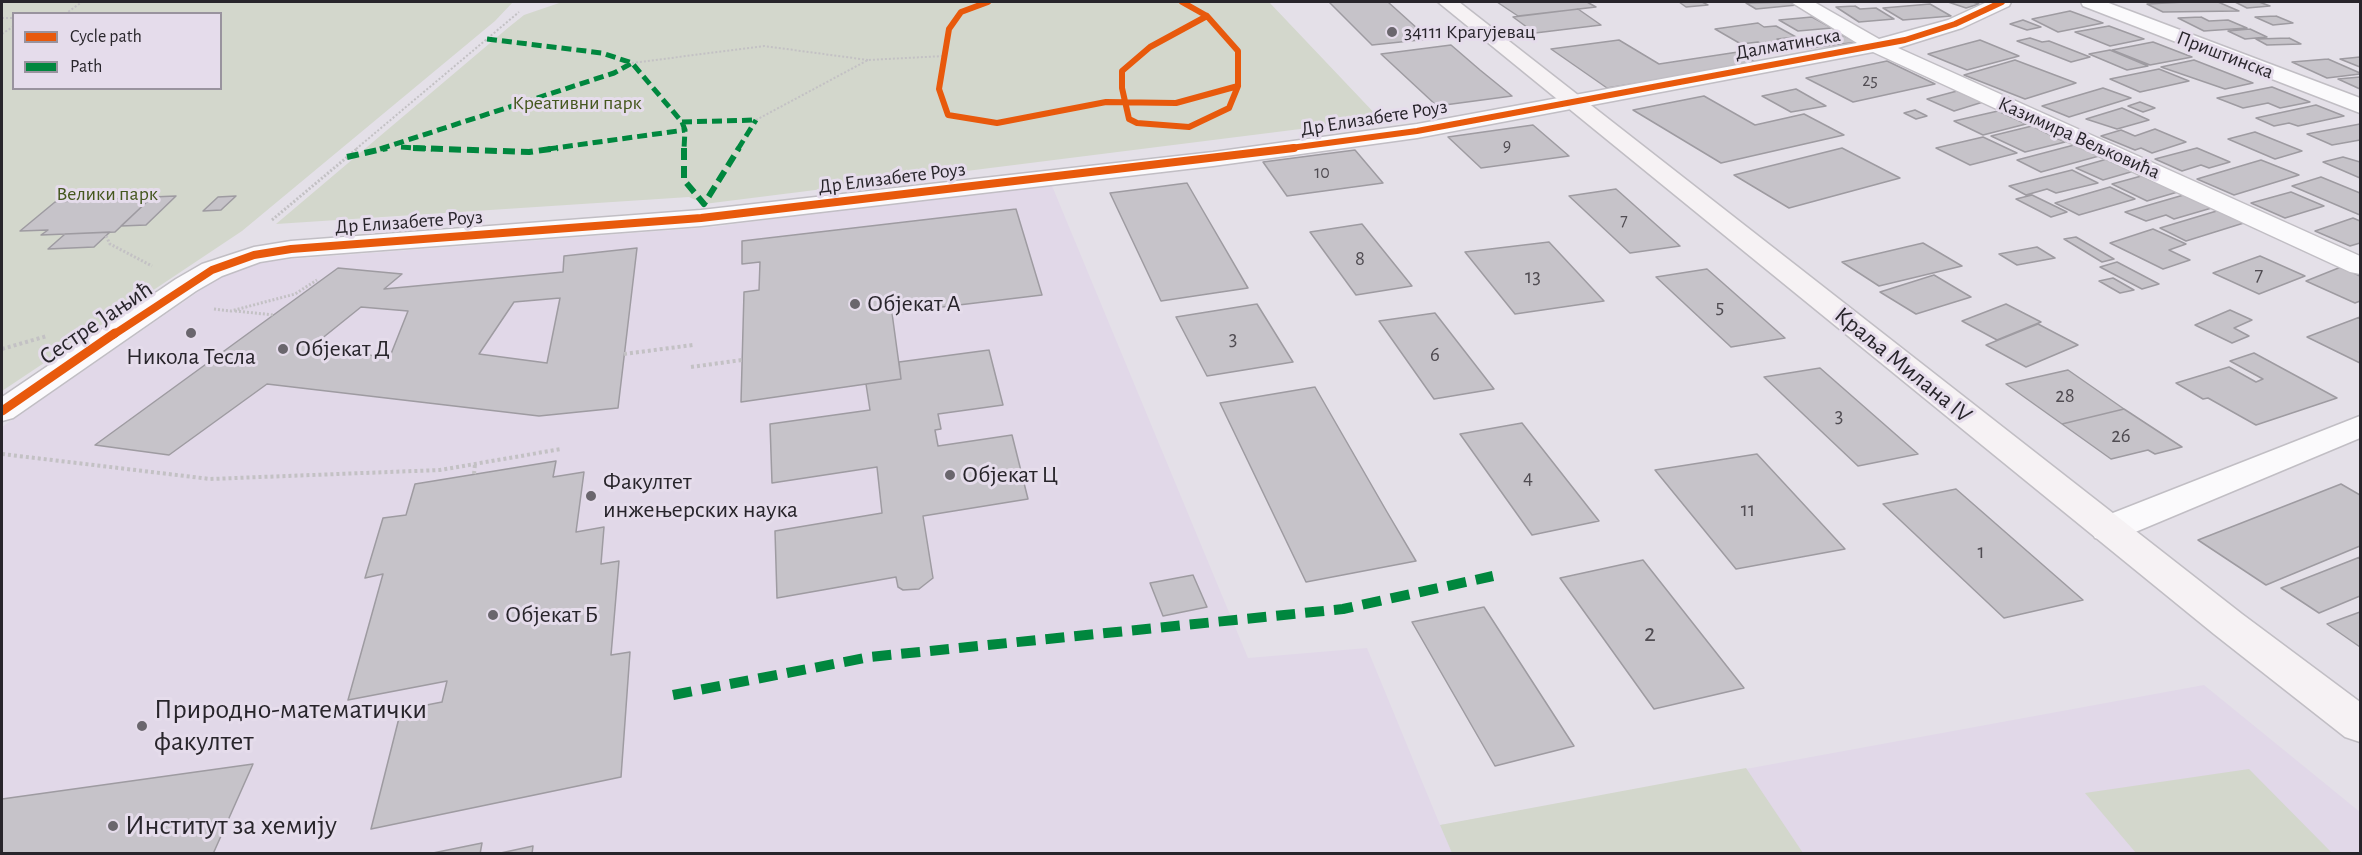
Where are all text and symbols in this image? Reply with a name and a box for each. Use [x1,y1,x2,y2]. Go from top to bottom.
legend [12,12,222,90]
place label: 34111 Крагујевац [1404,20,1535,44]
street label: Далматинска [1733,23,1843,65]
marker: 34111 Крагујевац [1385,25,1399,39]
street label: Приштинска [2173,26,2277,84]
text: Cycle path [70,28,142,46]
text: Path [70,58,102,76]
house number: 25 [1862,70,1878,92]
park label: Креативни парк [512,91,642,115]
street label: Казимира Вељковића [1994,92,2164,184]
street label: Др Елизабете Роуз [1299,95,1449,141]
house number: 9 [1503,135,1511,157]
street label: Др Елизабете Роуз [817,157,967,199]
house number: 10 [1314,162,1330,184]
park label: Велики парк [56,182,158,206]
street label: Др Елизабете Роуз [334,205,484,239]
house number: 7 [1620,210,1628,232]
house number: 8 [1355,246,1365,272]
house number: 7 [2255,262,2263,288]
house number: 13 [1525,264,1541,290]
street label: Сестре Јањић [34,275,158,371]
place label: Објекат А [867,290,961,318]
house number: 5 [1716,294,1724,320]
marker: Објекат А [848,297,862,311]
street label: Краља Милана IV [1828,301,1978,429]
marker: Никола Тесла [184,326,198,340]
house number: 3 [1229,326,1237,352]
place label: Објекат Д [295,335,390,363]
marker: Објекат Д [276,342,290,356]
house number: 6 [1430,342,1440,368]
place label: Никола Тесла [126,343,256,371]
house number: 28 [2055,383,2075,409]
house number: 3 [1835,403,1843,429]
house number: 26 [2111,423,2131,449]
place label: Објекат Ц [962,461,1058,489]
house number: 4 [1523,465,1533,491]
place label: Факултет инжењерских наука [603,468,798,524]
marker: Објекат Ц [943,468,957,482]
marker: Факултет инжењерских наука [584,489,598,503]
house number: 11 [1741,497,1755,523]
house number: 1 [1977,539,1985,565]
place label: Објекат Б [505,601,598,629]
marker: Објекат Б [486,608,500,622]
house number: 2 [1644,617,1656,649]
place label: Природно-математички факултет [154,693,427,759]
marker: Природно-математички факултет [135,719,149,733]
place label: Институт за хемију [125,809,337,843]
marker: Институт за хемију [106,819,120,833]

